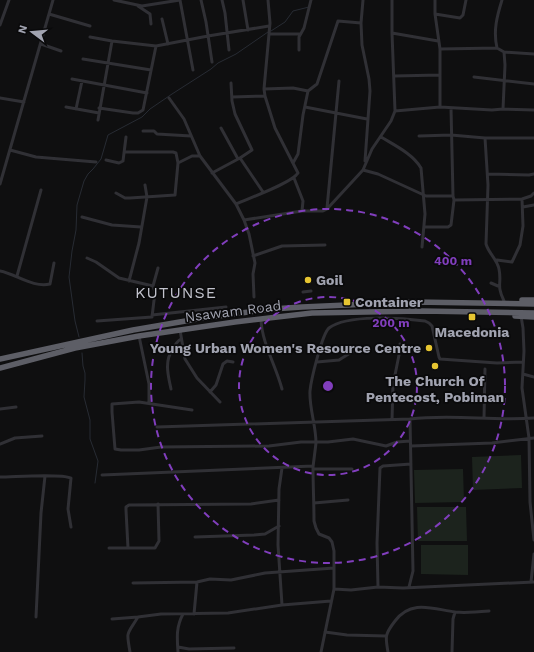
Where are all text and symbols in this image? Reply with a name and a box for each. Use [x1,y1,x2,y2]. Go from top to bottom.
north arrow [12,12,52,52]
text: N [15,24,30,35]
text: 400 m [434,254,472,268]
place label: Goil [316,272,344,288]
marker: Goil [303,275,313,285]
district label: KUTUNSE [135,283,217,302]
place label: Container [355,294,423,310]
street label: Nsawam Road [184,297,282,325]
marker: Container [342,297,352,307]
marker: Macedonia [467,312,477,322]
text: 200 m [372,316,410,330]
place label: Macedonia [435,324,510,340]
place label: Young Urban Women's Resource Centre [150,340,421,356]
marker: Young Urban Women's Resource Centre [424,343,434,353]
marker: The Church Of Pentecost, Pobiman [430,361,440,371]
place label: The Church Of Pentecost, Pobiman [366,373,504,405]
centre of rings [321,379,335,393]

